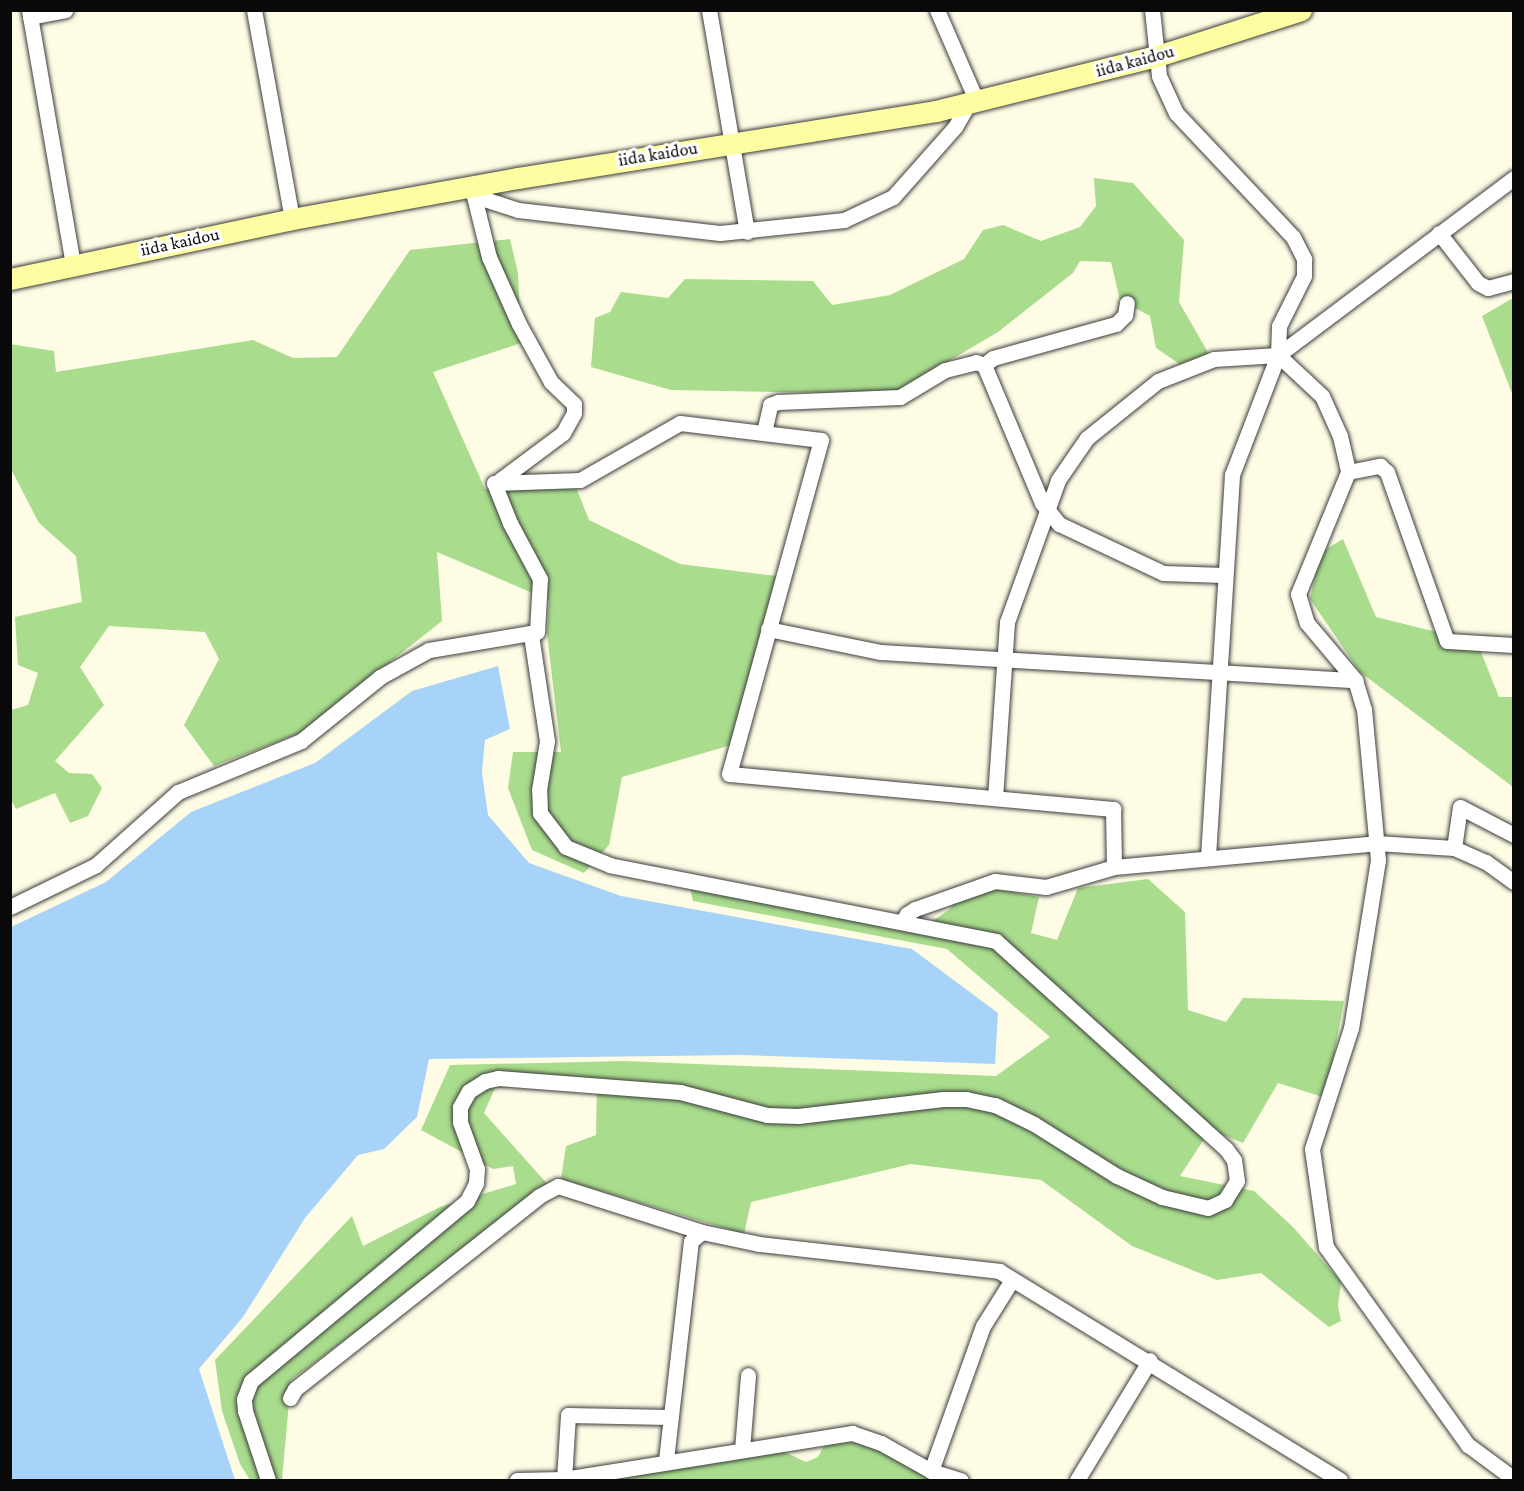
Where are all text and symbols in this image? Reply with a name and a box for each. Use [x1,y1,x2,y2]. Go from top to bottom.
street label: iida kaidou [1094,40,1176,82]
street label: iida kaidou [617,137,699,171]
street label: iida kaidou [139,223,221,261]

